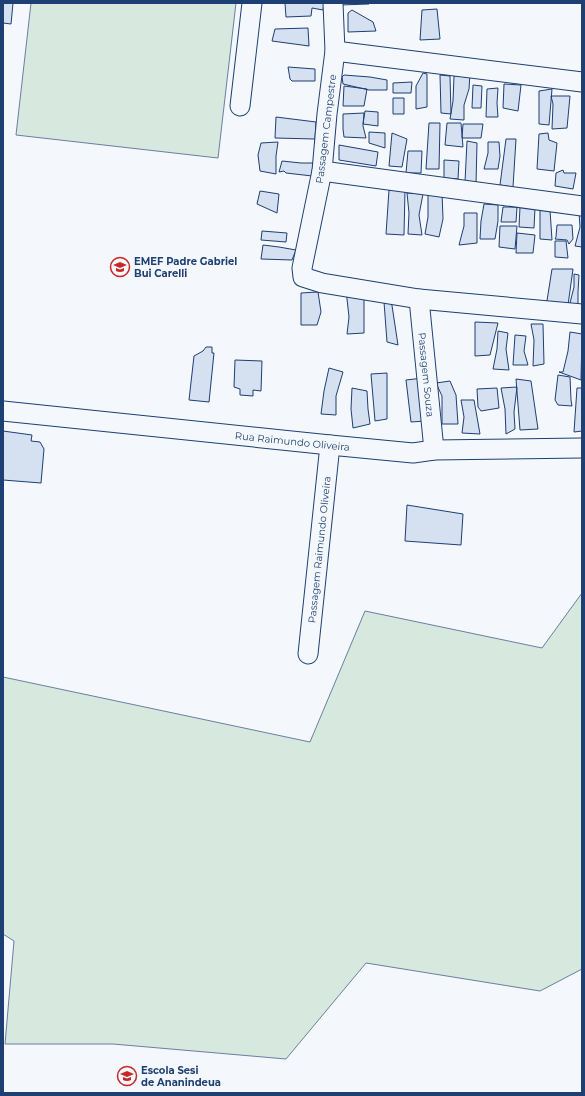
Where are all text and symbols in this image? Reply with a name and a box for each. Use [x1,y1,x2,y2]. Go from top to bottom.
street label: Passagem Campestre [313,74,339,184]
place label: EMEF Padre Gabriel Bui Carelli [134,255,237,280]
school or university icon: EMEF Padre Gabriel Bui Carelli [109,256,131,278]
street label: Passagem Souza [416,332,437,418]
street label: Rua Raimundo Oliveira [234,429,350,453]
street label: Passagem Raimundo Oliveira [305,475,333,624]
place label: Escola Sesi de Ananindeua [141,1064,221,1089]
school or university icon: Escola Sesi de Ananindeua [116,1065,138,1087]

